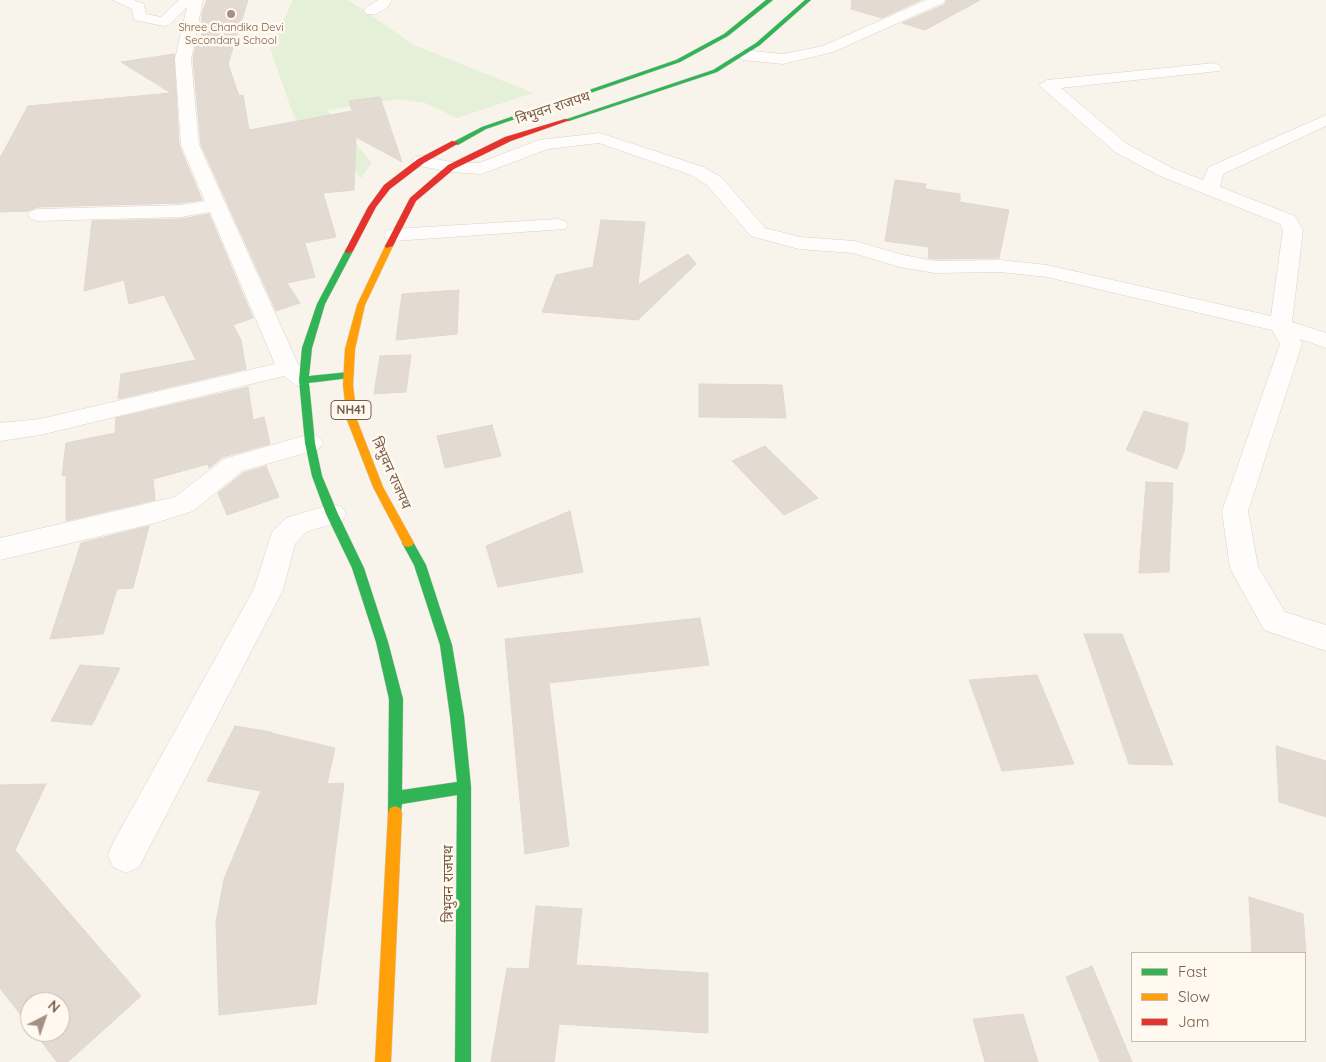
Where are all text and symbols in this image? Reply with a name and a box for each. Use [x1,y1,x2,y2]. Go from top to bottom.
marker: Shree Chandika Devi Secondary School [225,8,237,20]
place label: Shree Chandika Devi Secondary School [178,21,284,47]
street label: त्रिभुवन राजपथ [514,88,592,128]
road number: NH41 [331,400,371,420]
street label: त्रिभुवन राजपथ [368,434,414,512]
street label: त्रिभुवन राजपथ [441,845,457,923]
legend [1131,952,1306,1042]
text: Fast [1178,962,1207,981]
text: Slow [1178,987,1210,1006]
north arrow [20,992,70,1042]
text: N [44,996,64,1017]
text: Jam [1178,1012,1209,1031]

